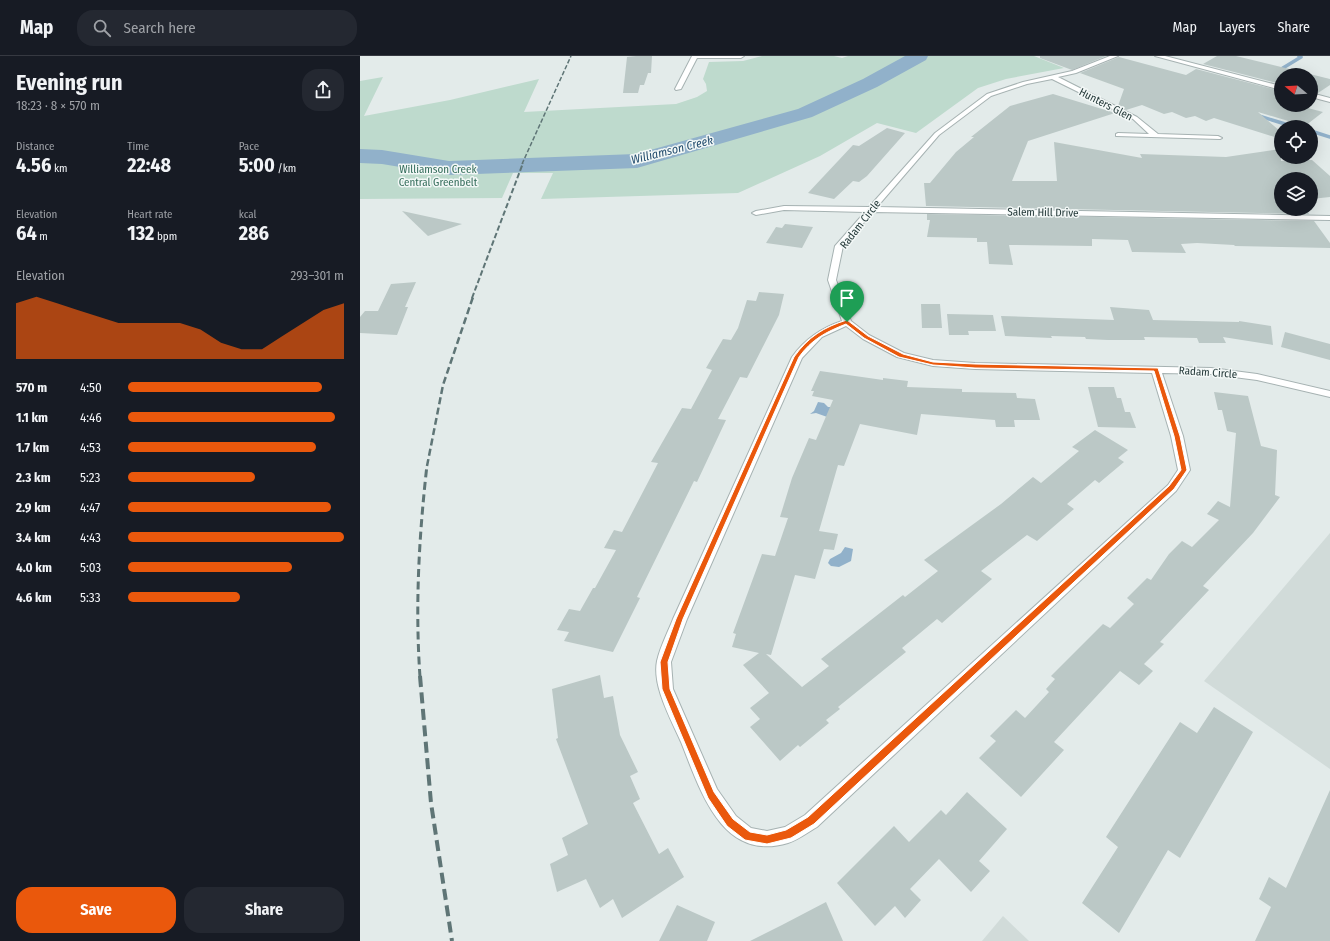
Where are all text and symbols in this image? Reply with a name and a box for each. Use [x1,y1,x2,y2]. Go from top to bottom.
search box [77,10,357,46]
text: Map [20,16,53,39]
icon: search [91,17,113,39]
text: Search here [123,19,196,37]
text: Map [1173,19,1197,36]
text: Layers [1219,19,1255,36]
text: Share [1277,19,1310,36]
north arrow [1274,68,1318,112]
map controls [1274,68,1318,216]
text: Evening run [16,69,123,96]
button: share [302,69,344,111]
street label: Hunters Glen [1077,85,1135,124]
text: 18:23 · 8 × 570 m [16,98,100,113]
button: locate [1274,120,1318,164]
water label: Williamson Creek [630,133,714,167]
text: Distance [16,140,55,153]
text: Time [127,140,149,153]
text: Pace [239,140,259,153]
text: 4.56 [16,153,51,177]
text: 22:48 [127,153,171,177]
text: 5:00 [239,153,275,177]
text: km [51,162,68,175]
text: /km [275,162,296,175]
park label: Williamson Creek Central Greenbelt [399,163,478,189]
button: layers [1274,172,1318,216]
street label: Radam Circle [837,197,884,251]
street label: Salem Hill Drive [1007,205,1079,220]
text: Elevation [16,208,57,221]
text: Heart rate [127,208,173,221]
text: kcal [239,208,256,221]
text: 64 [16,221,37,245]
text: 132 [127,221,154,245]
text: 286 [239,221,269,245]
text: m [37,230,48,243]
text: bpm [154,230,177,243]
text: Elevation [16,268,65,283]
text: 293–301 m [291,268,344,283]
pin [830,281,864,322]
icon: arrive [836,287,858,309]
street label: Radam Circle [1178,364,1238,381]
text: 570 m [16,380,47,395]
text: 4:50 [80,380,102,395]
text: 1.1 km [16,410,48,425]
text: 4:46 [80,410,102,425]
text: 1.7 km [16,440,49,455]
text: 4:53 [80,440,101,455]
text: 2.3 km [16,470,51,485]
text: 5:23 [80,470,100,485]
text: 2.9 km [16,500,51,515]
text: 4:47 [80,500,100,515]
text: 3.4 km [16,530,51,545]
text: 4:43 [80,530,101,545]
text: 4.0 km [16,560,52,575]
text: 5:03 [80,560,101,575]
text: 4.6 km [16,590,52,605]
text: 5:33 [80,590,101,605]
button: Save [16,887,176,933]
button: Share [184,887,344,933]

